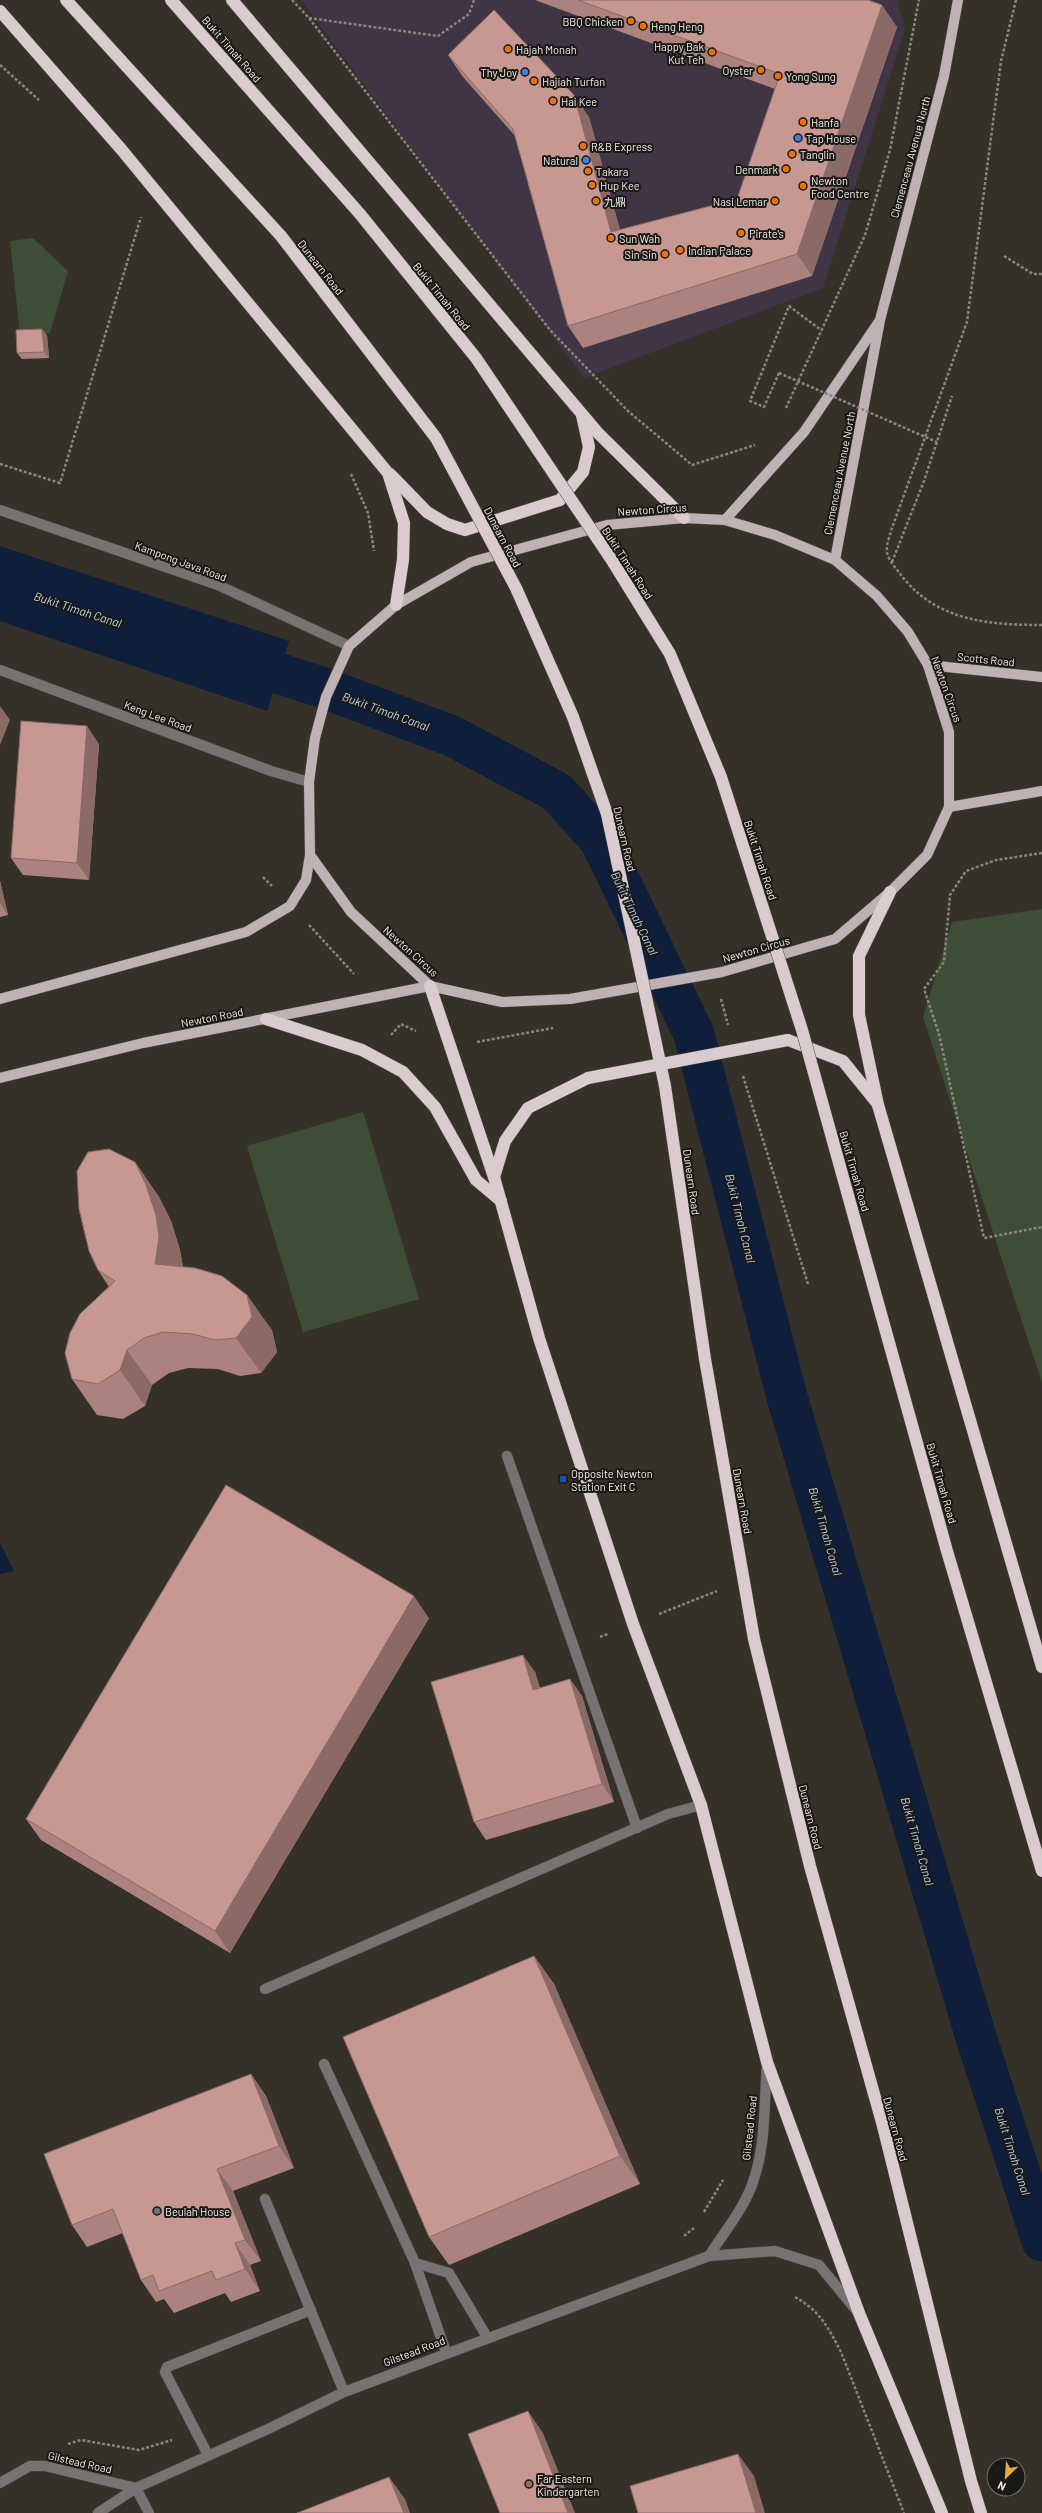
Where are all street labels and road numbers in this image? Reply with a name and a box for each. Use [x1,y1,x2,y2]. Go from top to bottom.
street label: Bukit Timah Road [200,13,264,85]
street label: Clemenceau Avenue North [887,95,933,219]
street label: Dunearn Road [295,237,347,297]
street label: Bukit Timah Road [411,260,473,332]
street label: Clemenceau Avenue North [821,410,857,536]
street label: Newton Circus [617,500,687,518]
street label: Dunearn Road [482,505,524,569]
street label: Bukit Timah Road [600,525,656,601]
street label: Kampong Java Road [133,538,229,584]
street label: Scotts Road [957,650,1015,668]
street label: Newton Circus [929,654,965,724]
street label: Keng Lee Road [122,698,194,734]
street label: Dunearn Road [611,805,639,873]
street label: Bukit Timah Road [742,818,780,902]
street label: Newton Circus [381,923,441,979]
street label: Newton Circus [721,933,791,965]
street label: Newton Road [180,1005,244,1029]
street label: Bukit Timah Road [837,1129,873,1213]
street label: Dunearn Road [681,1148,703,1216]
street label: Bukit Timah Road [924,1441,960,1525]
street label: Dunearn Road [731,1467,755,1535]
street label: Dunearn Road [797,1783,825,1851]
street label: Gilstead Road [739,2095,759,2161]
street label: Dunearn Road [881,2095,911,2163]
street label: Gilstead Road [381,2333,447,2369]
street label: Gilstead Road [47,2448,113,2476]

